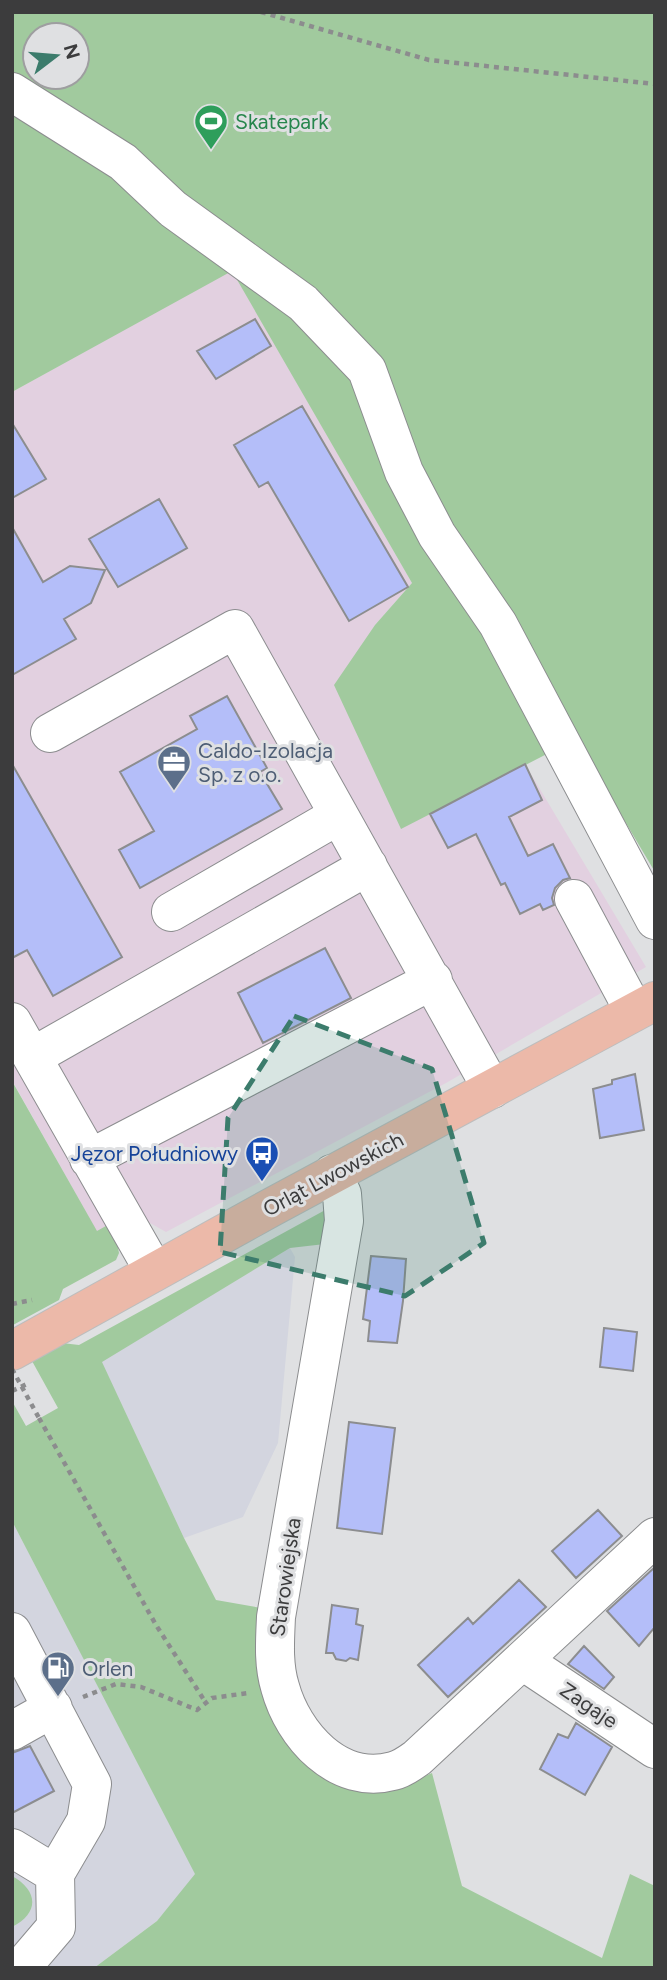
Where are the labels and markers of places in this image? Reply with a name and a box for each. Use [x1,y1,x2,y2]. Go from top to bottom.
sports icon: Skatepark [192,102,230,151]
place label: Skatepark [235,109,329,134]
place label: Caldo-Izolacja Sp. z o.o. [198,738,333,787]
office icon: Caldo-Izolacja Sp. z o.o. [155,743,193,792]
bus stop icon: Jęzor Południowy [243,1134,281,1183]
place label: Jęzor Południowy [71,1141,238,1166]
fuel station icon: Orlen [39,1649,77,1698]
place label: Orlen [82,1656,133,1681]

